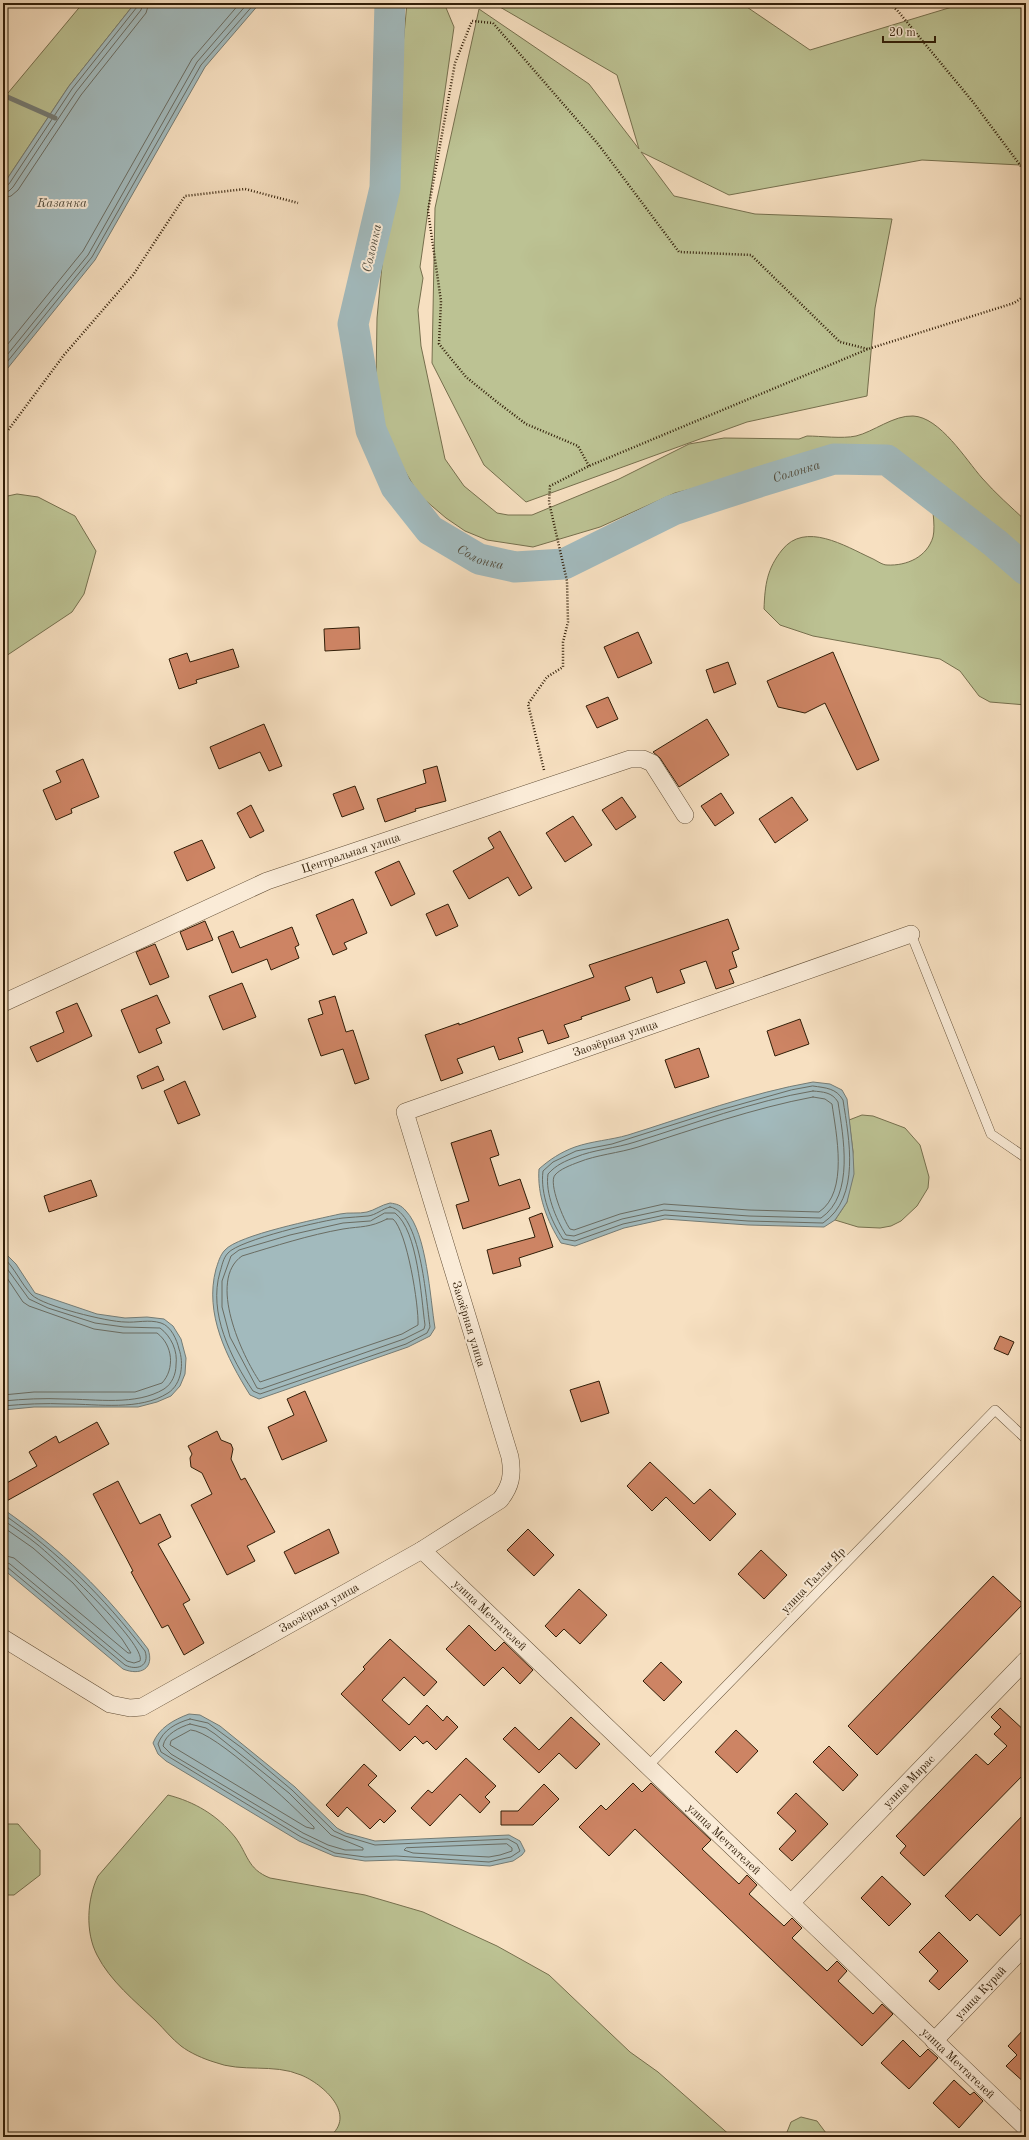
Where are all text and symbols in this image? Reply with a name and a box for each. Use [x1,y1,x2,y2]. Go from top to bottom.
scale bar [883,18,935,44]
text: 20 m [889,27,916,39]
water label: Казанка [36,197,87,210]
water label: Солонка [361,223,384,274]
water label: Солонка [771,459,822,485]
water label: Солонка [454,543,505,572]
street label: Центральная улица [300,832,402,876]
street label: Заозёрная улица [571,1019,660,1059]
street label: Заозёрная улица [449,1280,487,1369]
street label: улица Таллы Яр [779,1545,848,1616]
street label: улица Мечтателей [450,1578,528,1653]
street label: Заозёрная улица [278,1582,361,1636]
street label: улица Мирас [882,1753,937,1811]
street label: улица Мечтателей [684,1802,762,1877]
street label: улица Курай [953,1965,1009,2022]
street label: улица Мечтателей [918,2026,996,2101]

